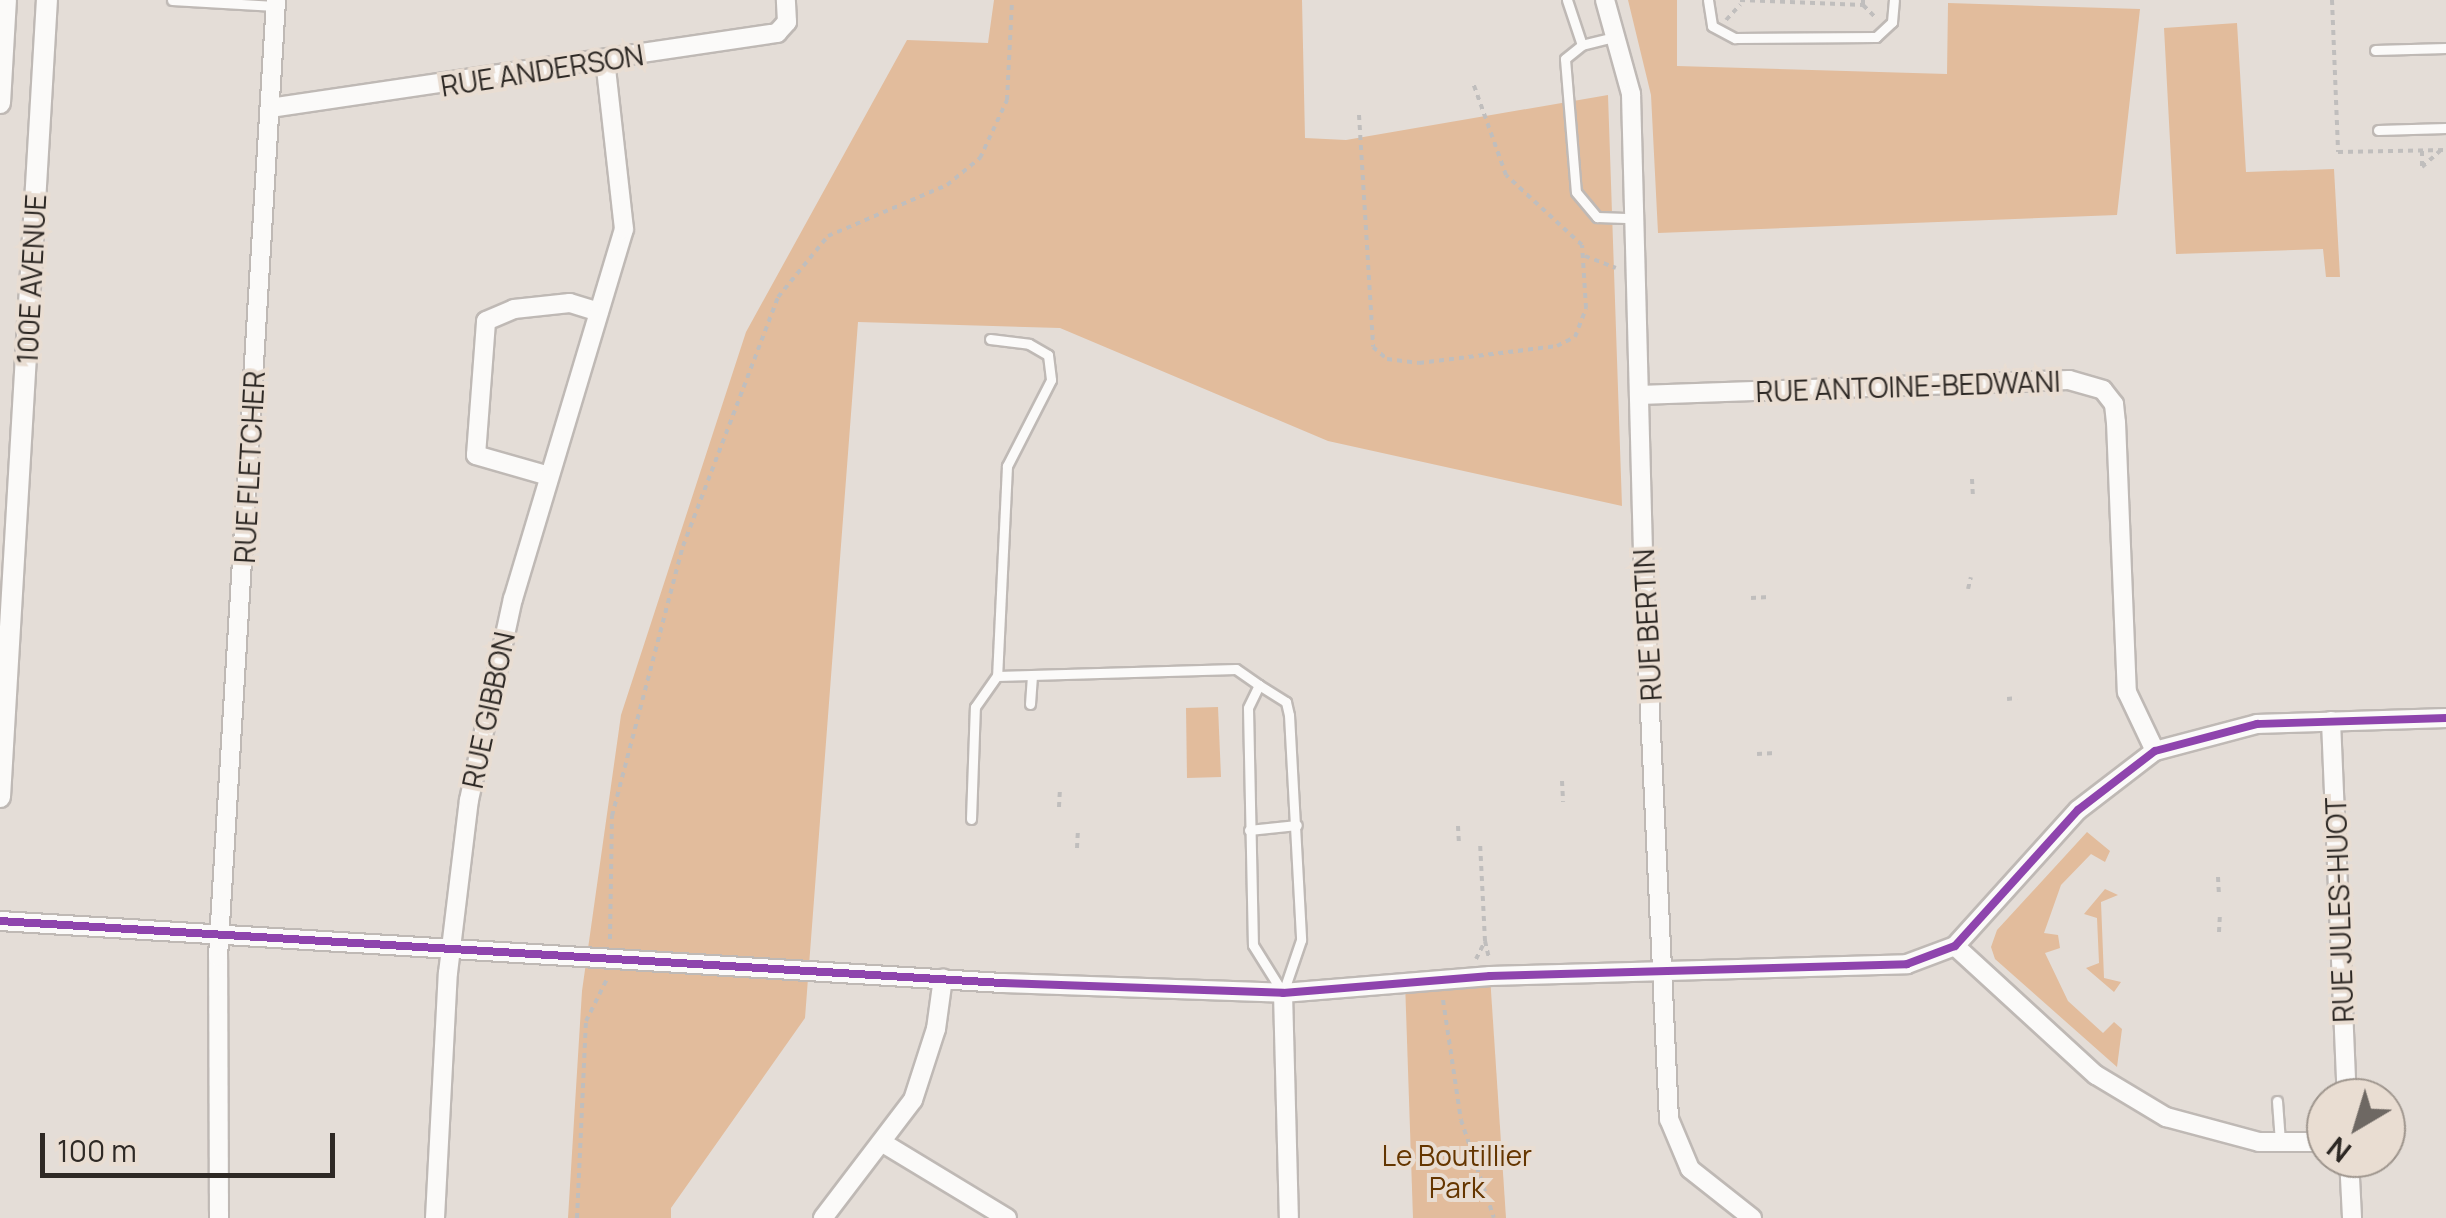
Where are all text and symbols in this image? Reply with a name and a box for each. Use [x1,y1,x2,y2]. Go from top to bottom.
street label: RUE ANDERSON [438,37,646,103]
street label: 100E AVENUE [10,193,52,365]
street label: RUE ANTOINE-BEDWANI [1755,364,2061,408]
street label: RUE FLETCHER [227,370,271,564]
street label: RUE BERTIN [1626,548,1668,702]
street label: RUE GIBBON [455,629,521,791]
street label: RUE JULES-HUOT [2318,797,2360,1023]
north arrow [2306,1078,2406,1178]
scale bar [45,1113,340,1175]
text: N [2319,1129,2358,1171]
text: 100 m [57,1130,137,1171]
park label: Le Boutillier Park [1382,1138,1532,1204]

